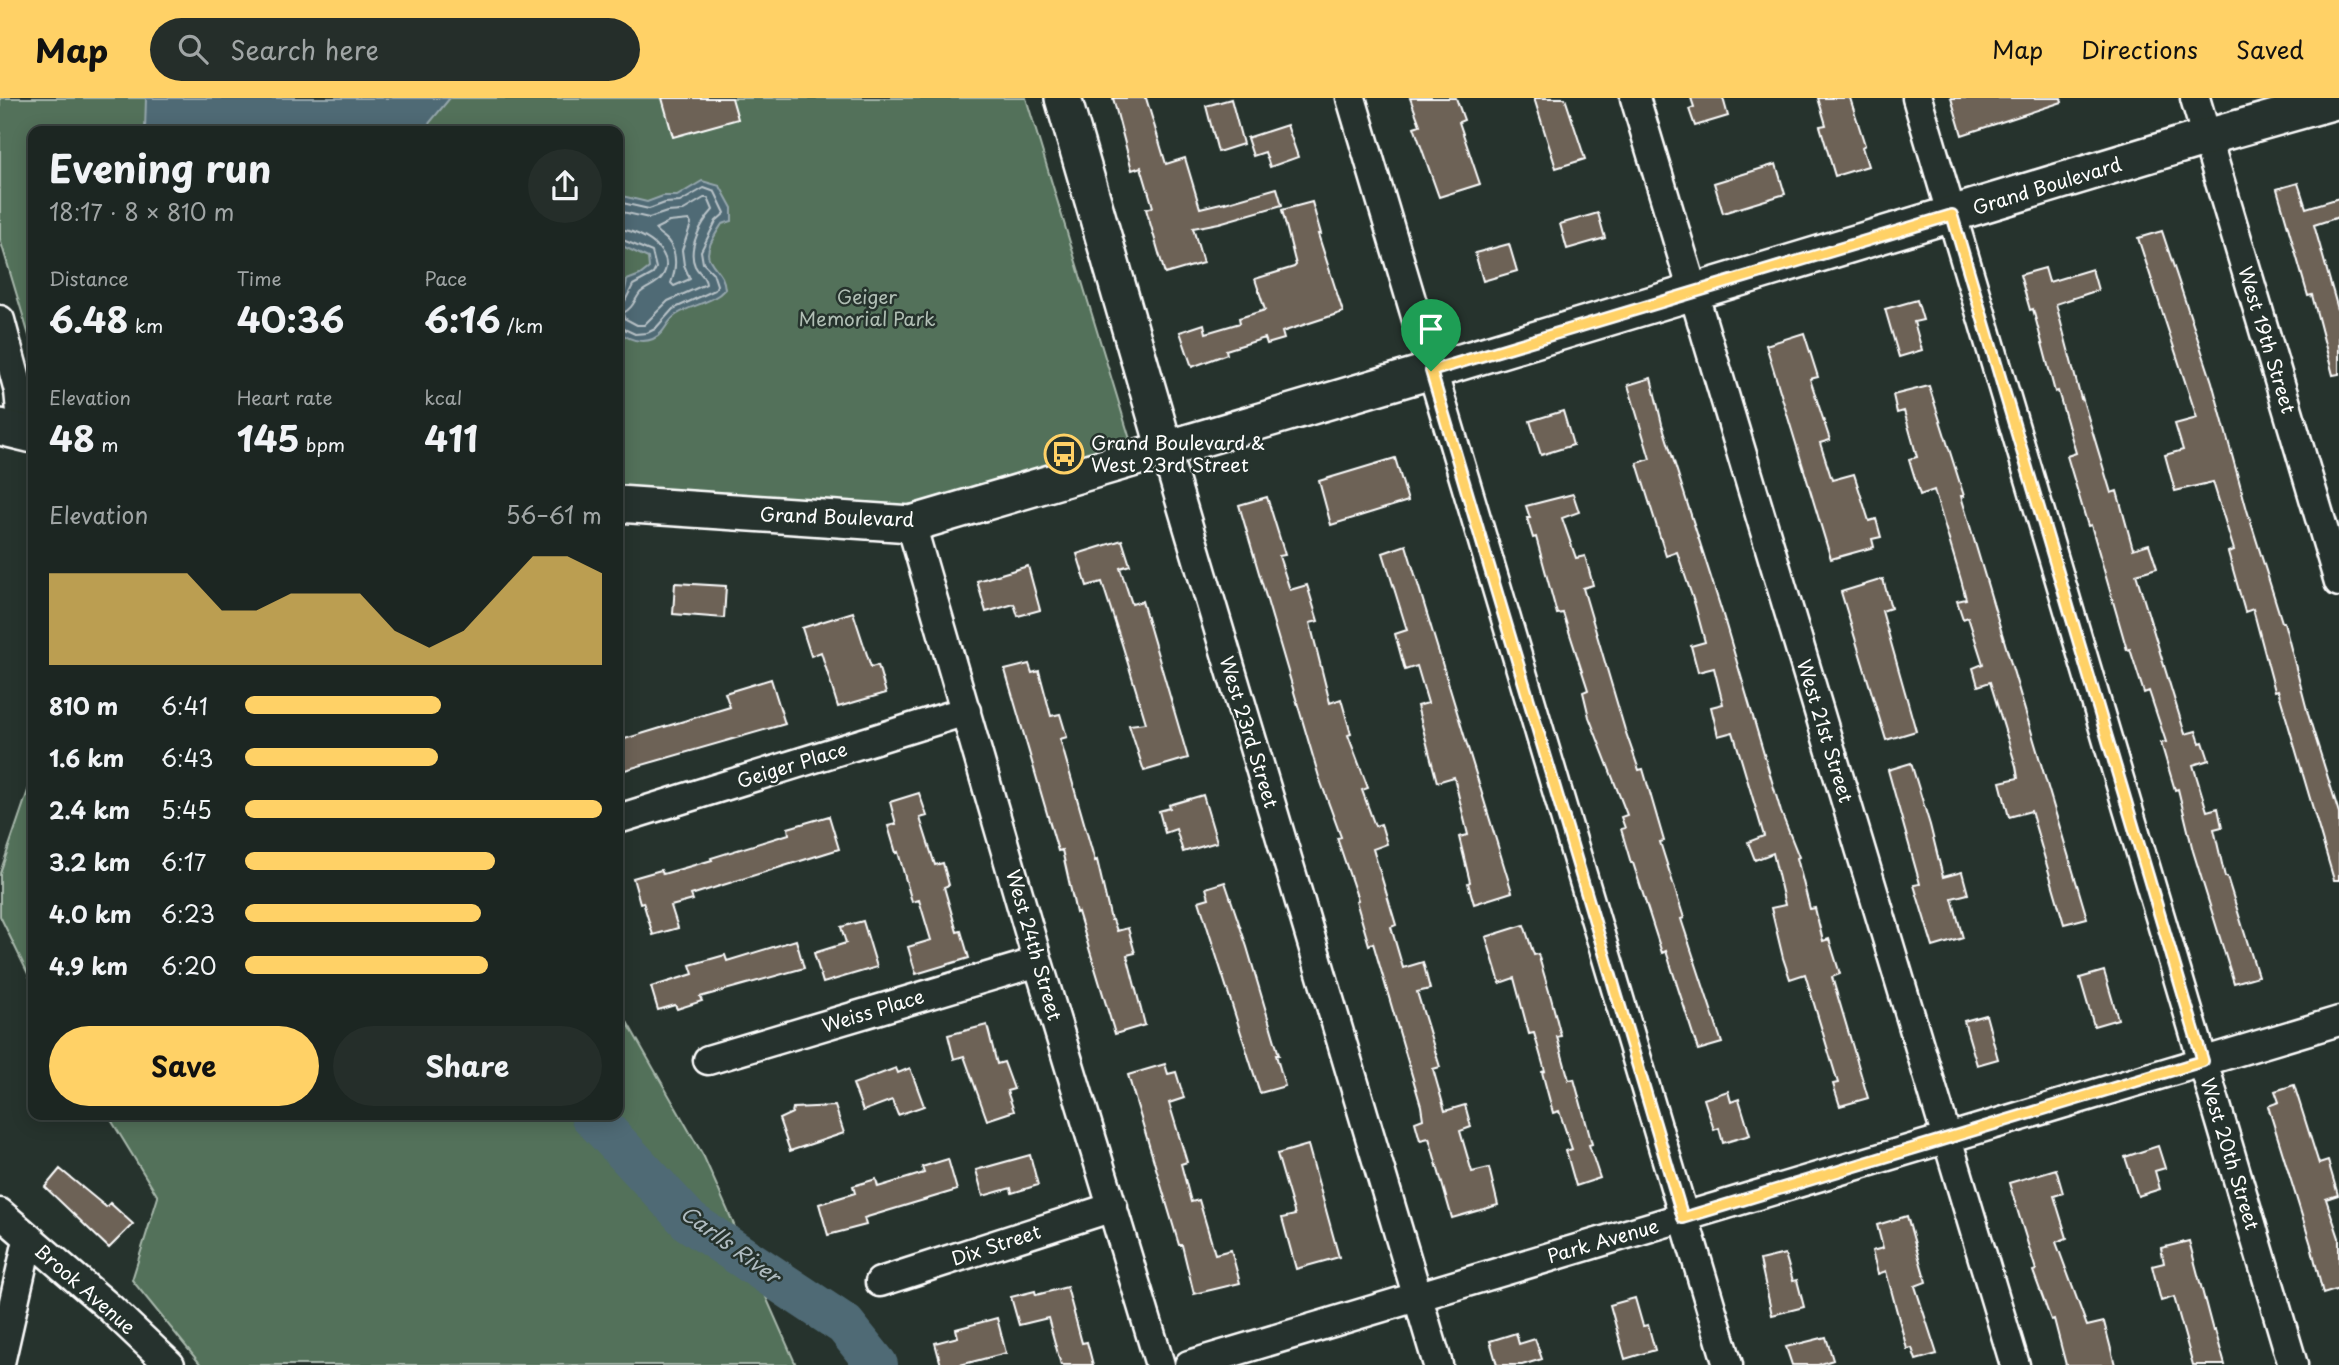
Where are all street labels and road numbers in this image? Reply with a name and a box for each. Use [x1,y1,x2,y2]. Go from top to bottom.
street label: Grand Boulevard [1969,149,2125,221]
street label: West 19th Street [2232,263,2304,417]
street label: Grand Boulevard [759,499,915,533]
street label: West 23rd Street [1214,652,1286,811]
street label: West 21st Street [1791,656,1861,806]
street label: Geiger Place [733,734,850,794]
street label: West 24th Street [1000,866,1070,1024]
street label: Weiss Place [818,981,927,1039]
street label: West 20th Street [2194,1074,2267,1234]
street label: Park Avenue [1544,1211,1662,1269]
street label: Dix Street [947,1216,1044,1272]
street label: Brook Avenue [29,1236,142,1340]

